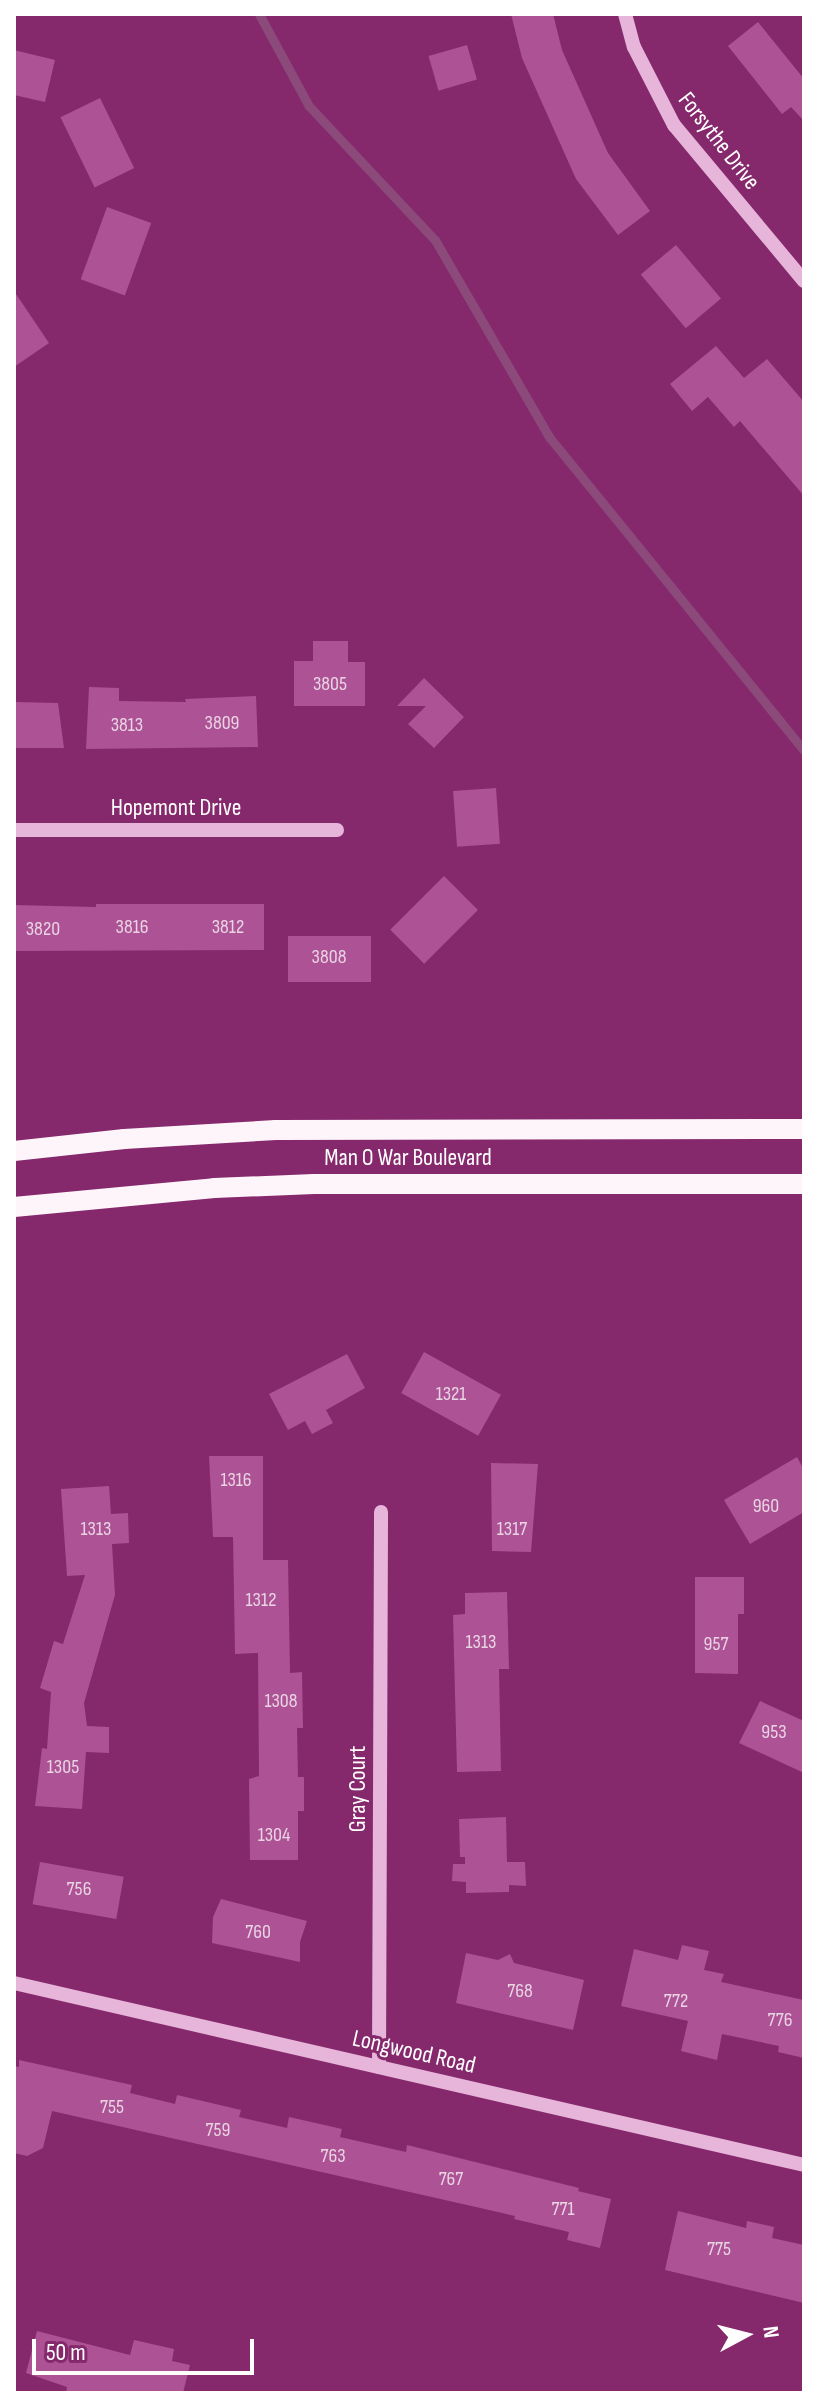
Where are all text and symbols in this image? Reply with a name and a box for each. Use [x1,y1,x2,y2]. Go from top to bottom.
street label: Forsythe Drive [672,86,766,196]
house number: 3805 [313,672,347,696]
house number: 3809 [205,711,239,735]
house number: 3813 [111,713,143,737]
street label: Hopemont Drive [111,794,241,822]
house number: 3816 [116,915,148,939]
house number: 3812 [212,915,244,939]
house number: 3820 [26,917,60,941]
house number: 3808 [312,945,346,969]
street label: Man O War Boulevard [324,1144,492,1172]
house number: 1321 [436,1382,466,1406]
house number: 1316 [220,1468,252,1492]
house number: 960 [753,1494,779,1518]
house number: 1313 [81,1517,111,1541]
house number: 1317 [497,1517,527,1541]
house number: 1312 [246,1588,276,1612]
house number: 1313 [466,1630,496,1654]
house number: 957 [704,1632,728,1656]
house number: 1308 [264,1689,298,1713]
house number: 953 [761,1720,787,1744]
street label: Gray Court [344,1746,372,1832]
house number: 1305 [47,1755,79,1779]
house number: 1304 [258,1823,290,1847]
house number: 756 [67,1877,91,1901]
house number: 760 [245,1920,271,1944]
house number: 768 [507,1979,533,2003]
house number: 772 [664,1989,688,2013]
house number: 776 [768,2008,792,2032]
street label: Longwood Road [350,2024,478,2080]
house number: 755 [100,2095,124,2119]
house number: 759 [206,2118,230,2142]
house number: 763 [320,2144,346,2168]
house number: 767 [439,2167,463,2191]
house number: 771 [551,2197,575,2221]
house number: 775 [707,2237,731,2261]
north arrow [706,2295,786,2375]
scale bar [36,2323,258,2373]
text: N [756,2325,784,2339]
text: 50 m [46,2338,86,2367]

